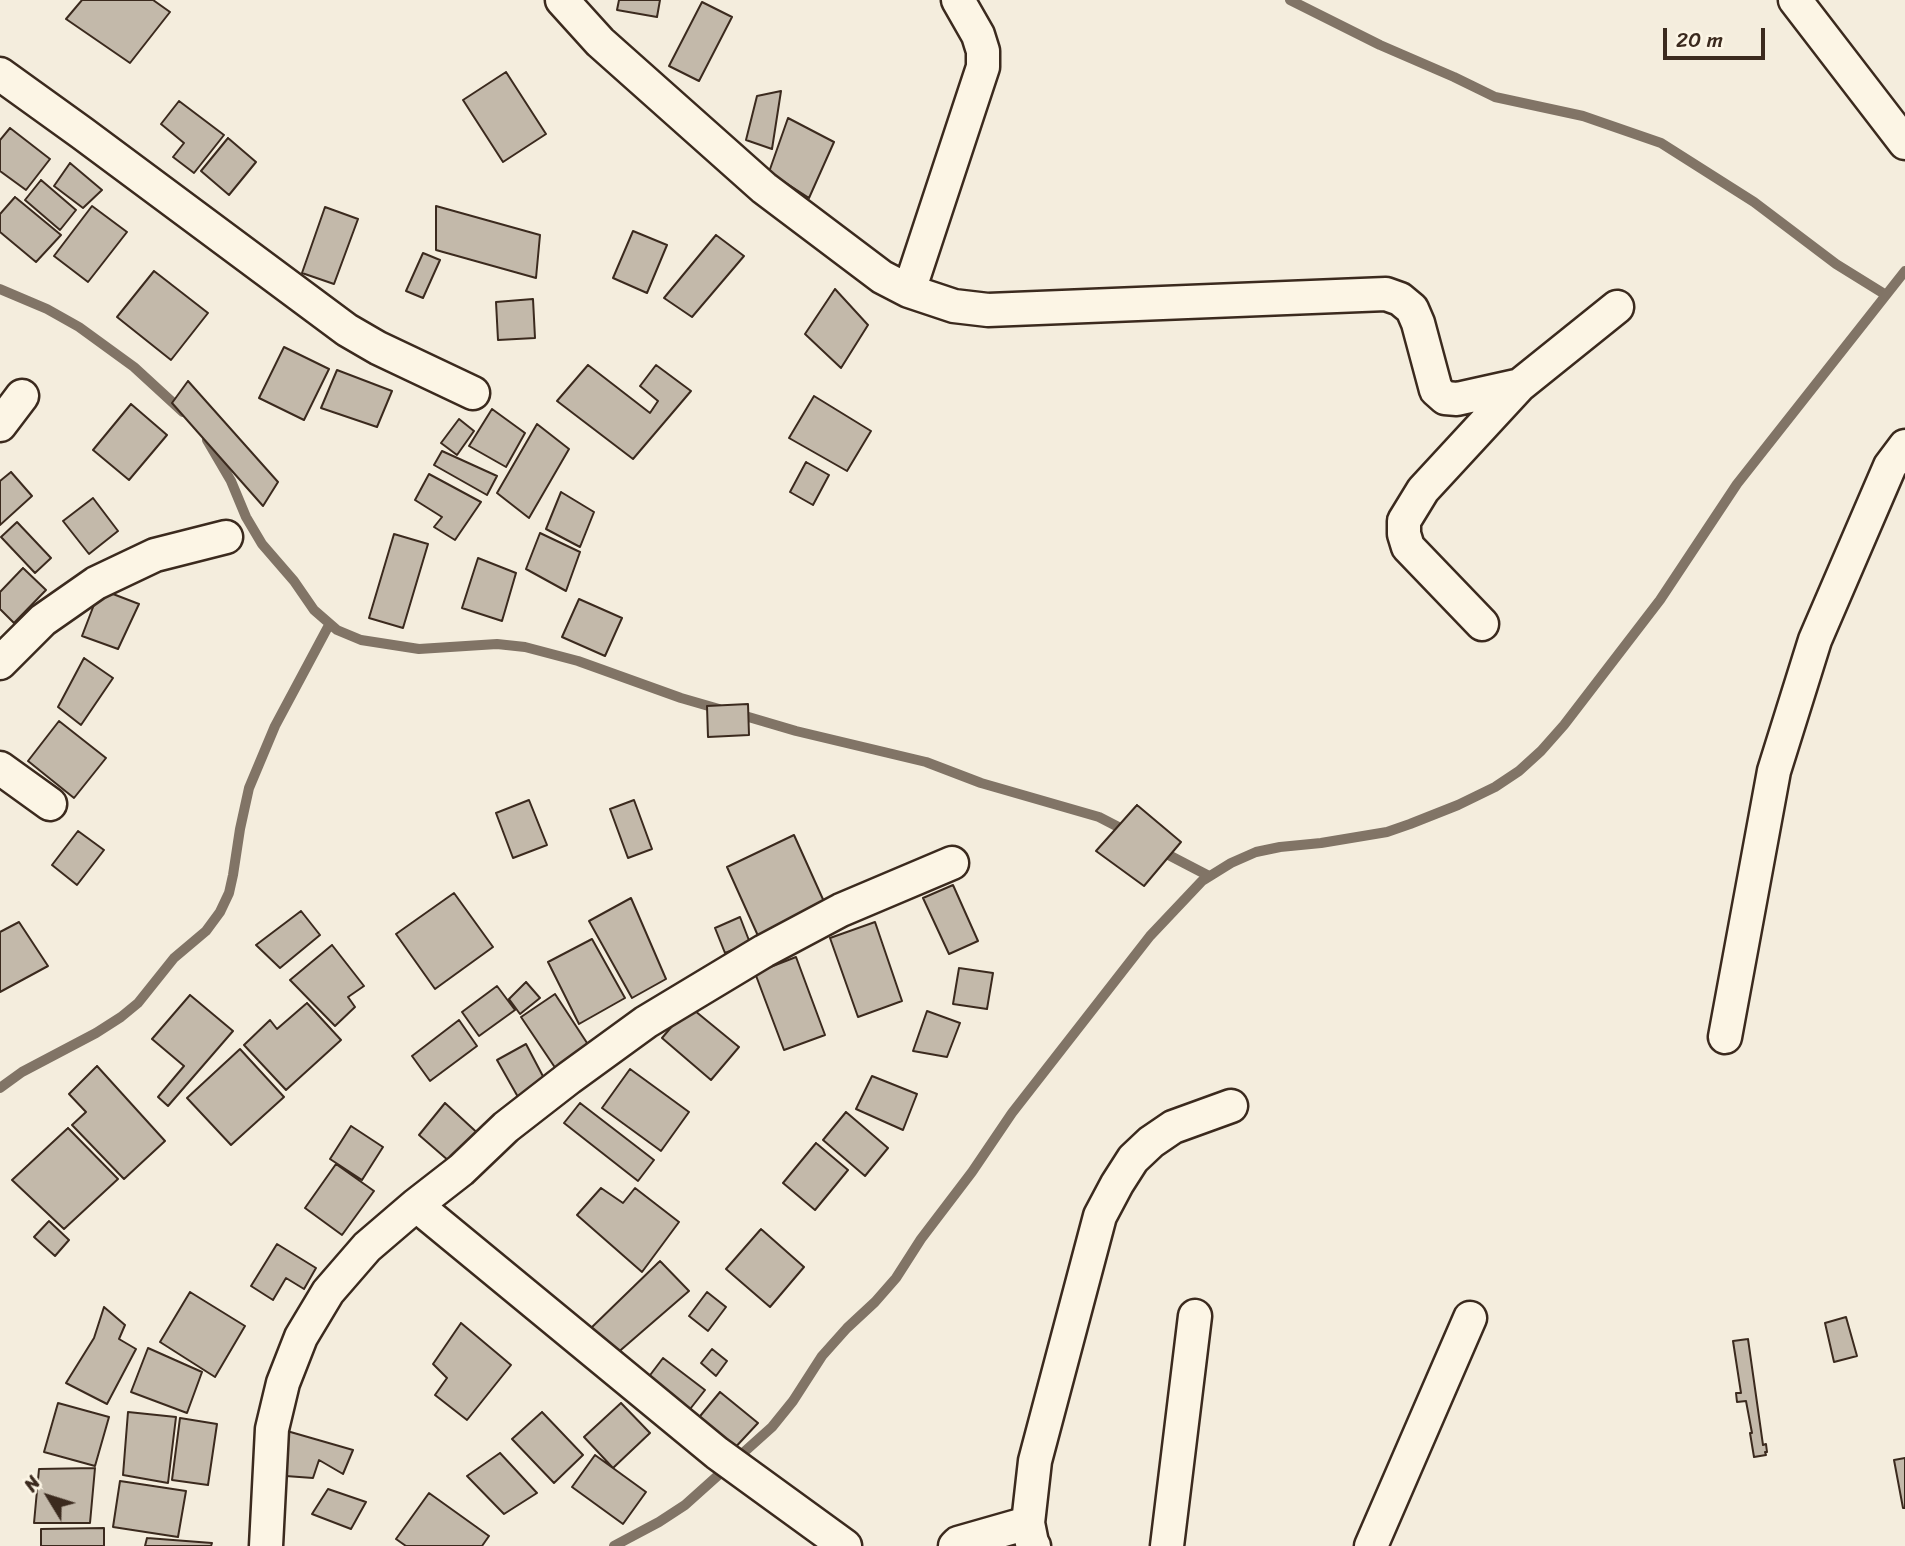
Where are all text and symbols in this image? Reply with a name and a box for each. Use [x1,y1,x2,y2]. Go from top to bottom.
scale bar [1667,14,1769,58]
text: 20 m [1676,21,1723,59]
north arrow [14,1462,84,1532]
text: N [15,1468,49,1499]

